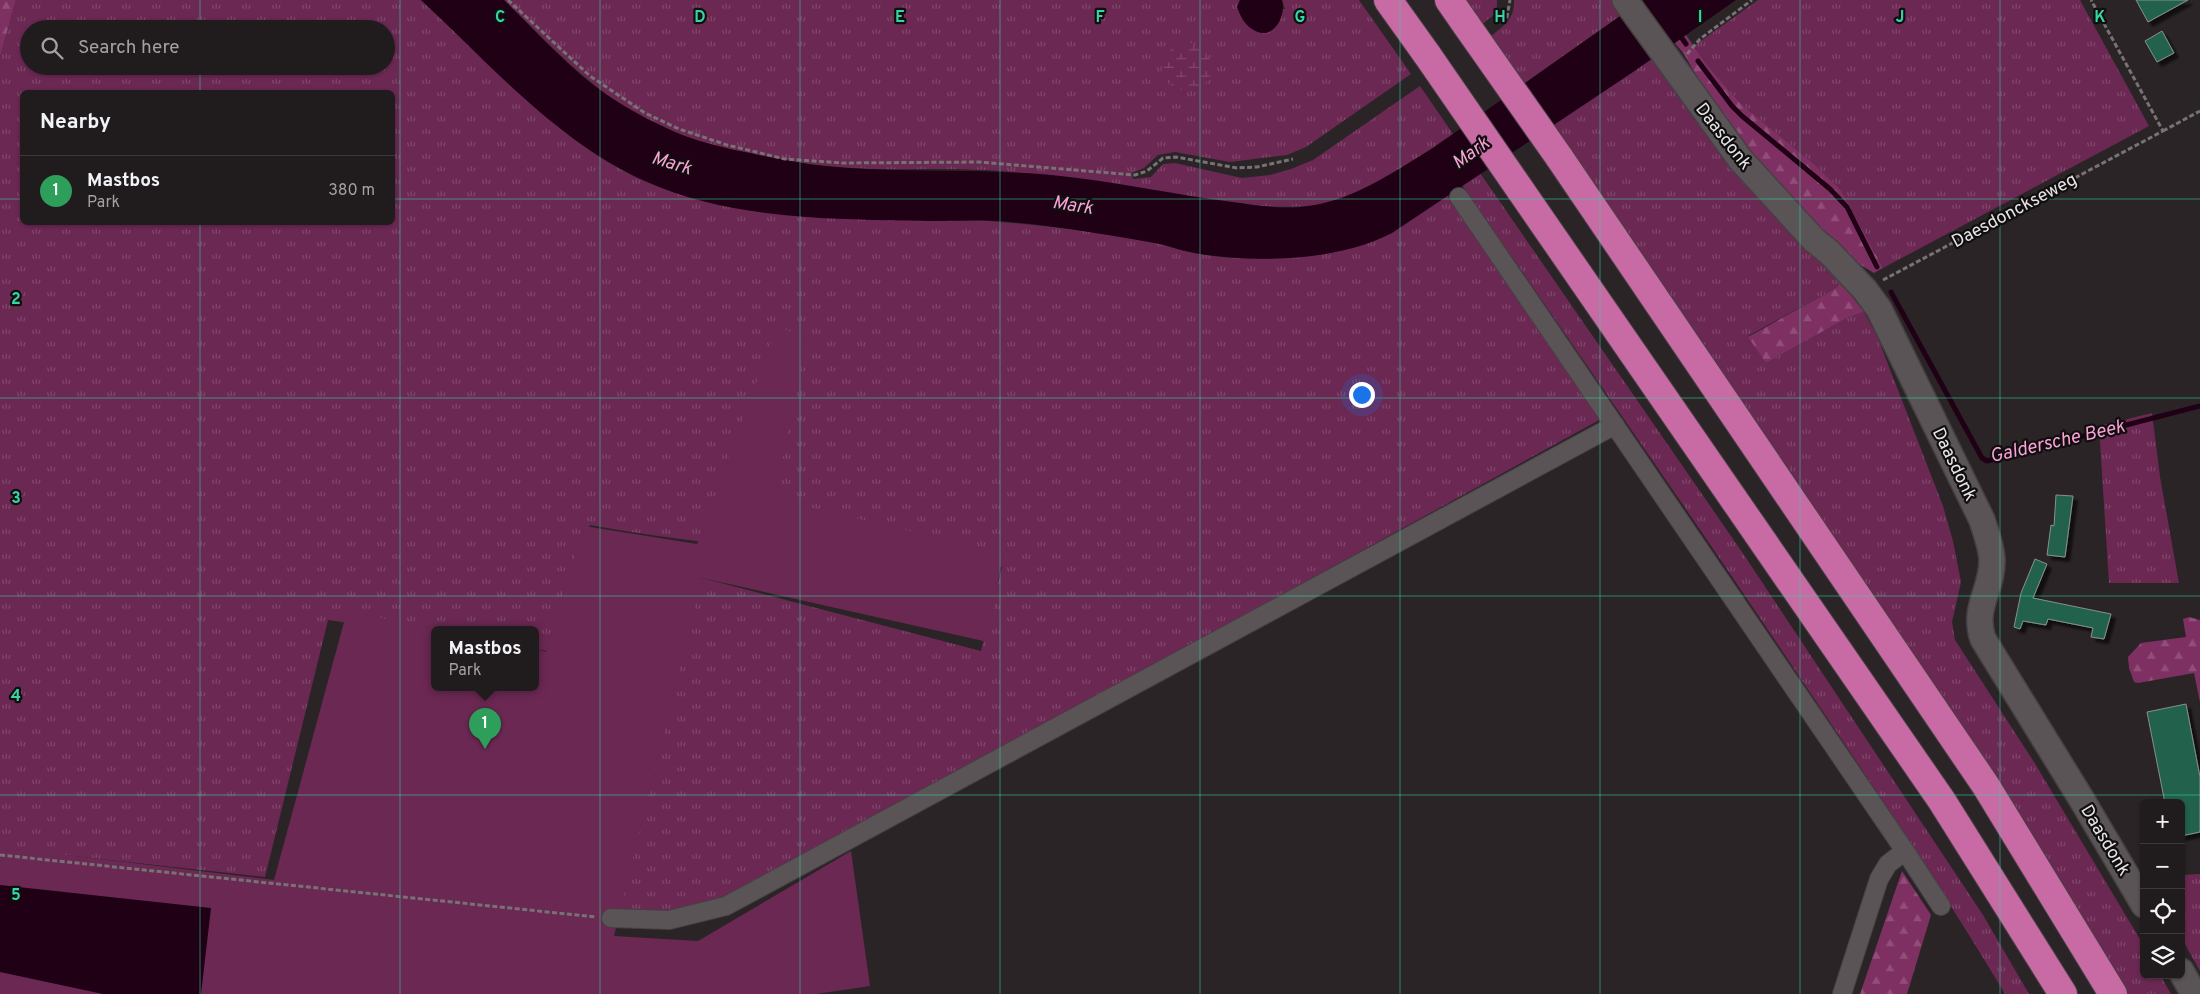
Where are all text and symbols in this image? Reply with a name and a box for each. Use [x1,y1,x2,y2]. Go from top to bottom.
text: C [495,8,505,28]
text: D [694,8,706,28]
text: E [895,8,905,28]
text: F [1095,8,1105,28]
text: G [1295,8,1305,28]
text: H [1494,8,1506,28]
text: I [1698,8,1702,28]
text: J [1896,8,1904,28]
text: K [2094,8,2106,28]
search box [20,20,395,75]
icon: search [38,34,66,62]
text: Search here [78,36,180,60]
street label: Daasdonk [1689,99,1756,175]
text: Nearby [40,109,111,136]
water label: Mark [1448,132,1495,175]
water label: Mark [648,146,695,181]
text: Mastbos [87,169,160,193]
street label: Daesdonckseweg [1948,169,2081,254]
text: 1 [53,181,59,201]
text: 380 m [328,181,375,201]
water label: Mark [1051,191,1095,221]
text: Park [87,193,120,213]
text: 2 [11,290,21,310]
your location [1349,382,1375,408]
water label: Galdersche Beek [1988,415,2128,469]
street label: Daasdonk [1926,424,1981,505]
text: 3 [11,489,21,509]
popup [431,626,539,691]
text: Mastbos [448,637,522,661]
text: Park [448,661,481,681]
text: 4 [11,687,21,707]
pin: 1 [469,708,501,749]
map controls [2140,799,2185,979]
button: + [2140,799,2185,844]
street label: Daasdonk [2075,801,2135,881]
button: − [2140,844,2185,889]
text: 5 [11,886,21,906]
button: locate [2140,889,2185,934]
button: layers [2140,934,2185,979]

